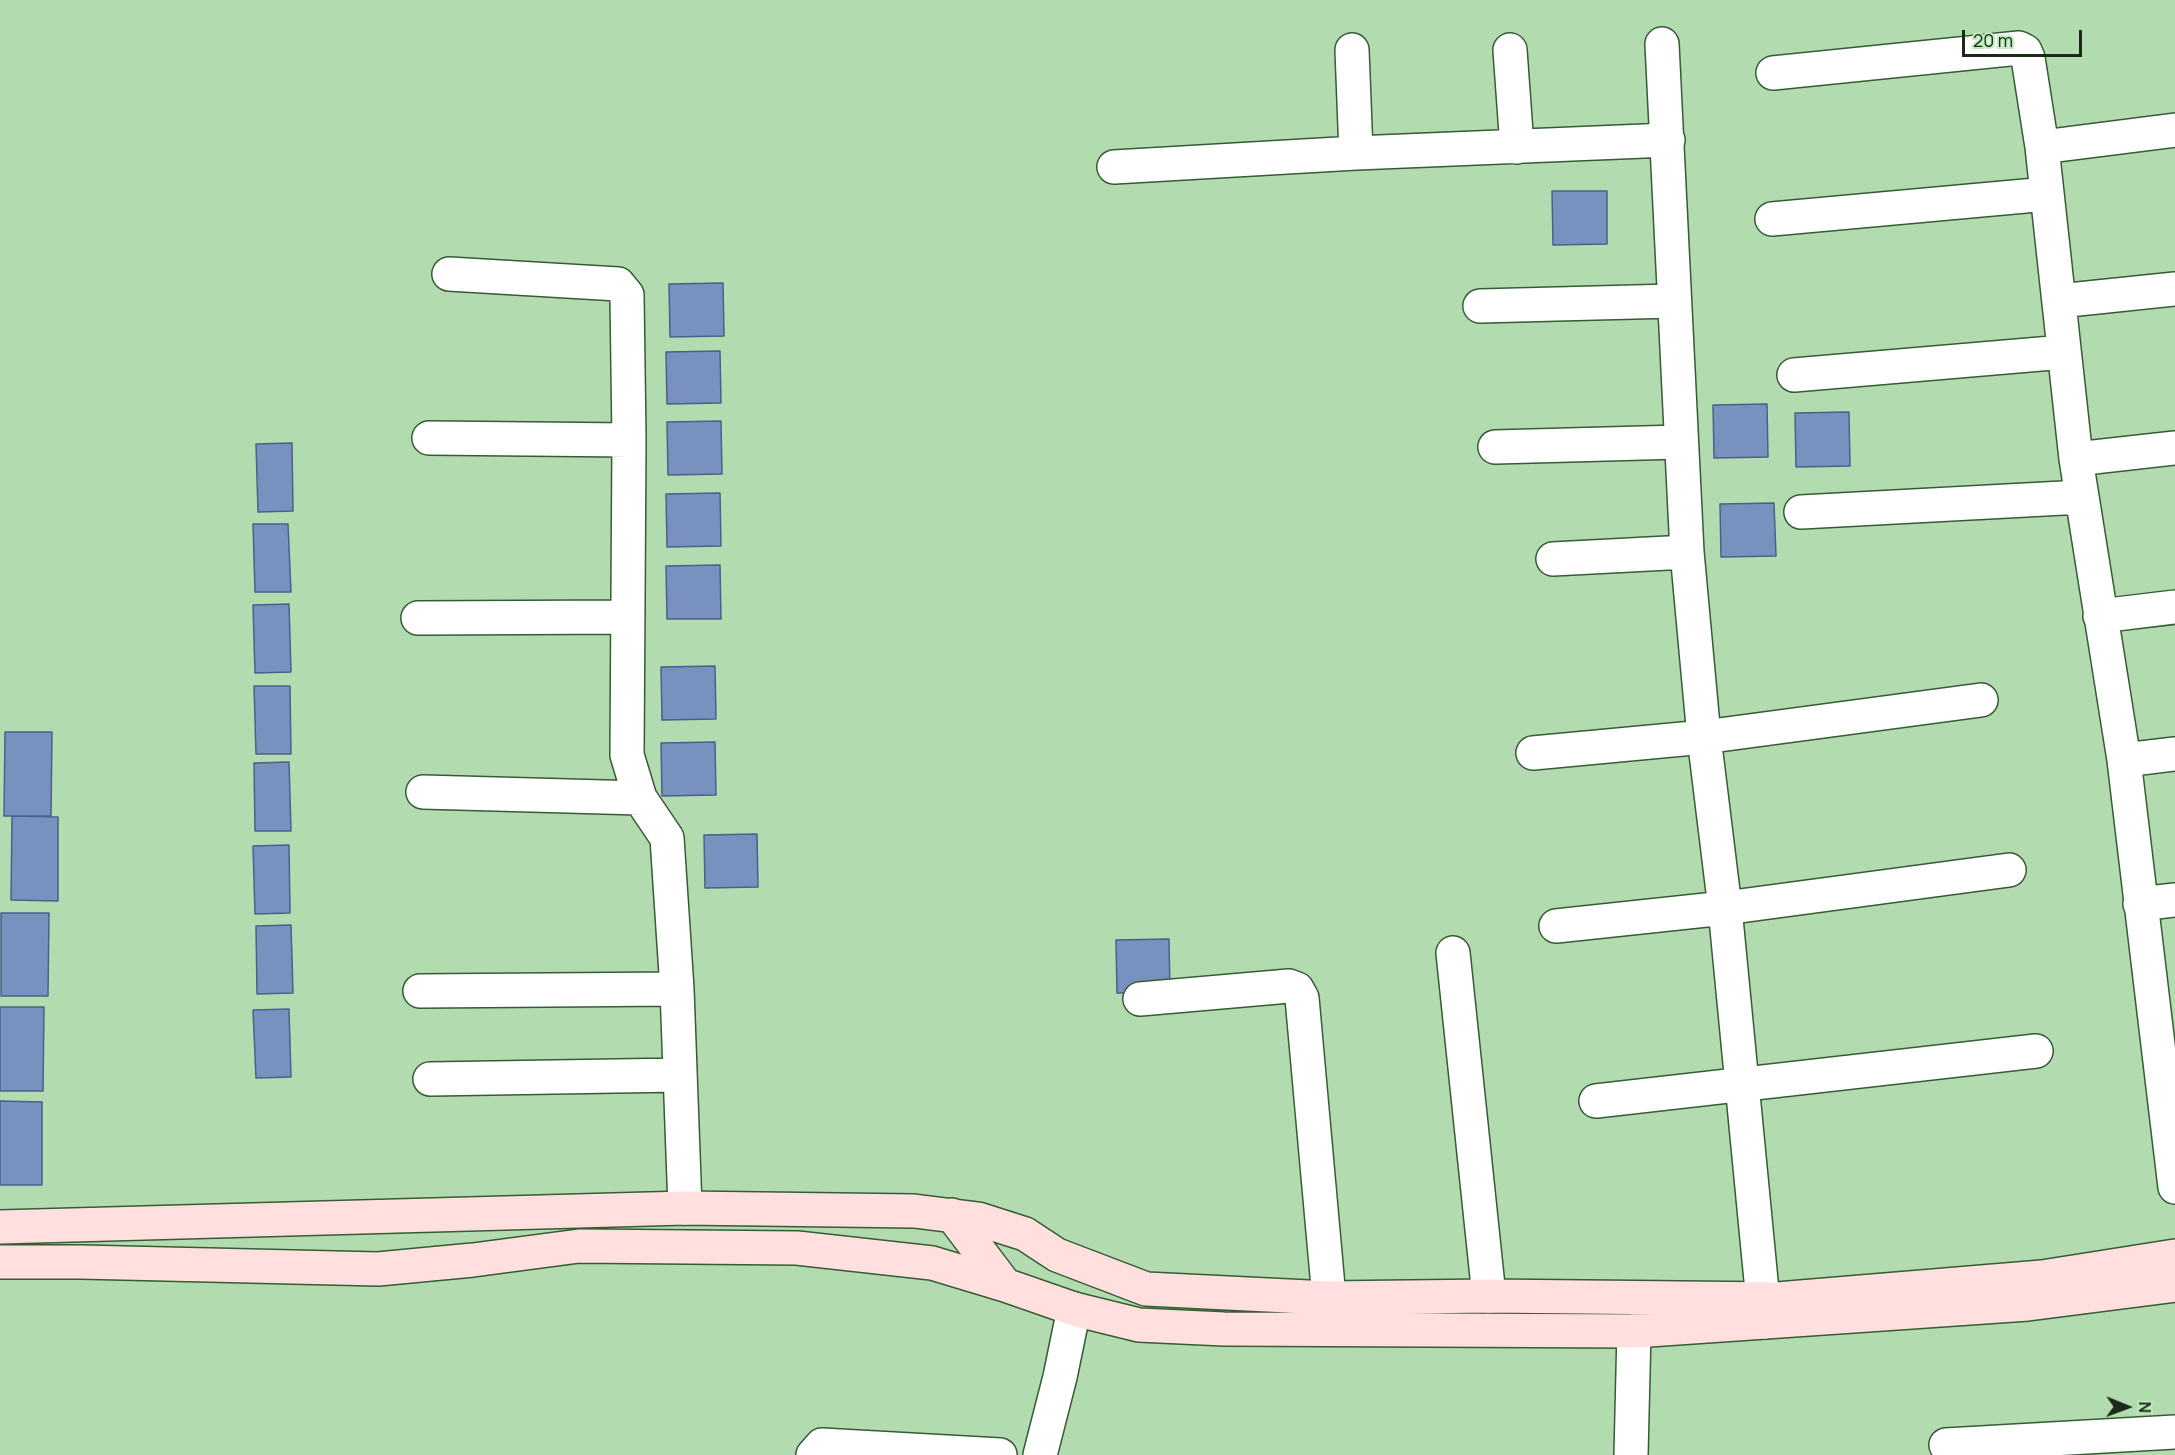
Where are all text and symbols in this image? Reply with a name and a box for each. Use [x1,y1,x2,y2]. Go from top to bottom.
scale bar [1965,18,2085,56]
text: 20 m [1973,28,2013,52]
north arrow [2097,1377,2157,1437]
text: N [2134,1401,2156,1413]

